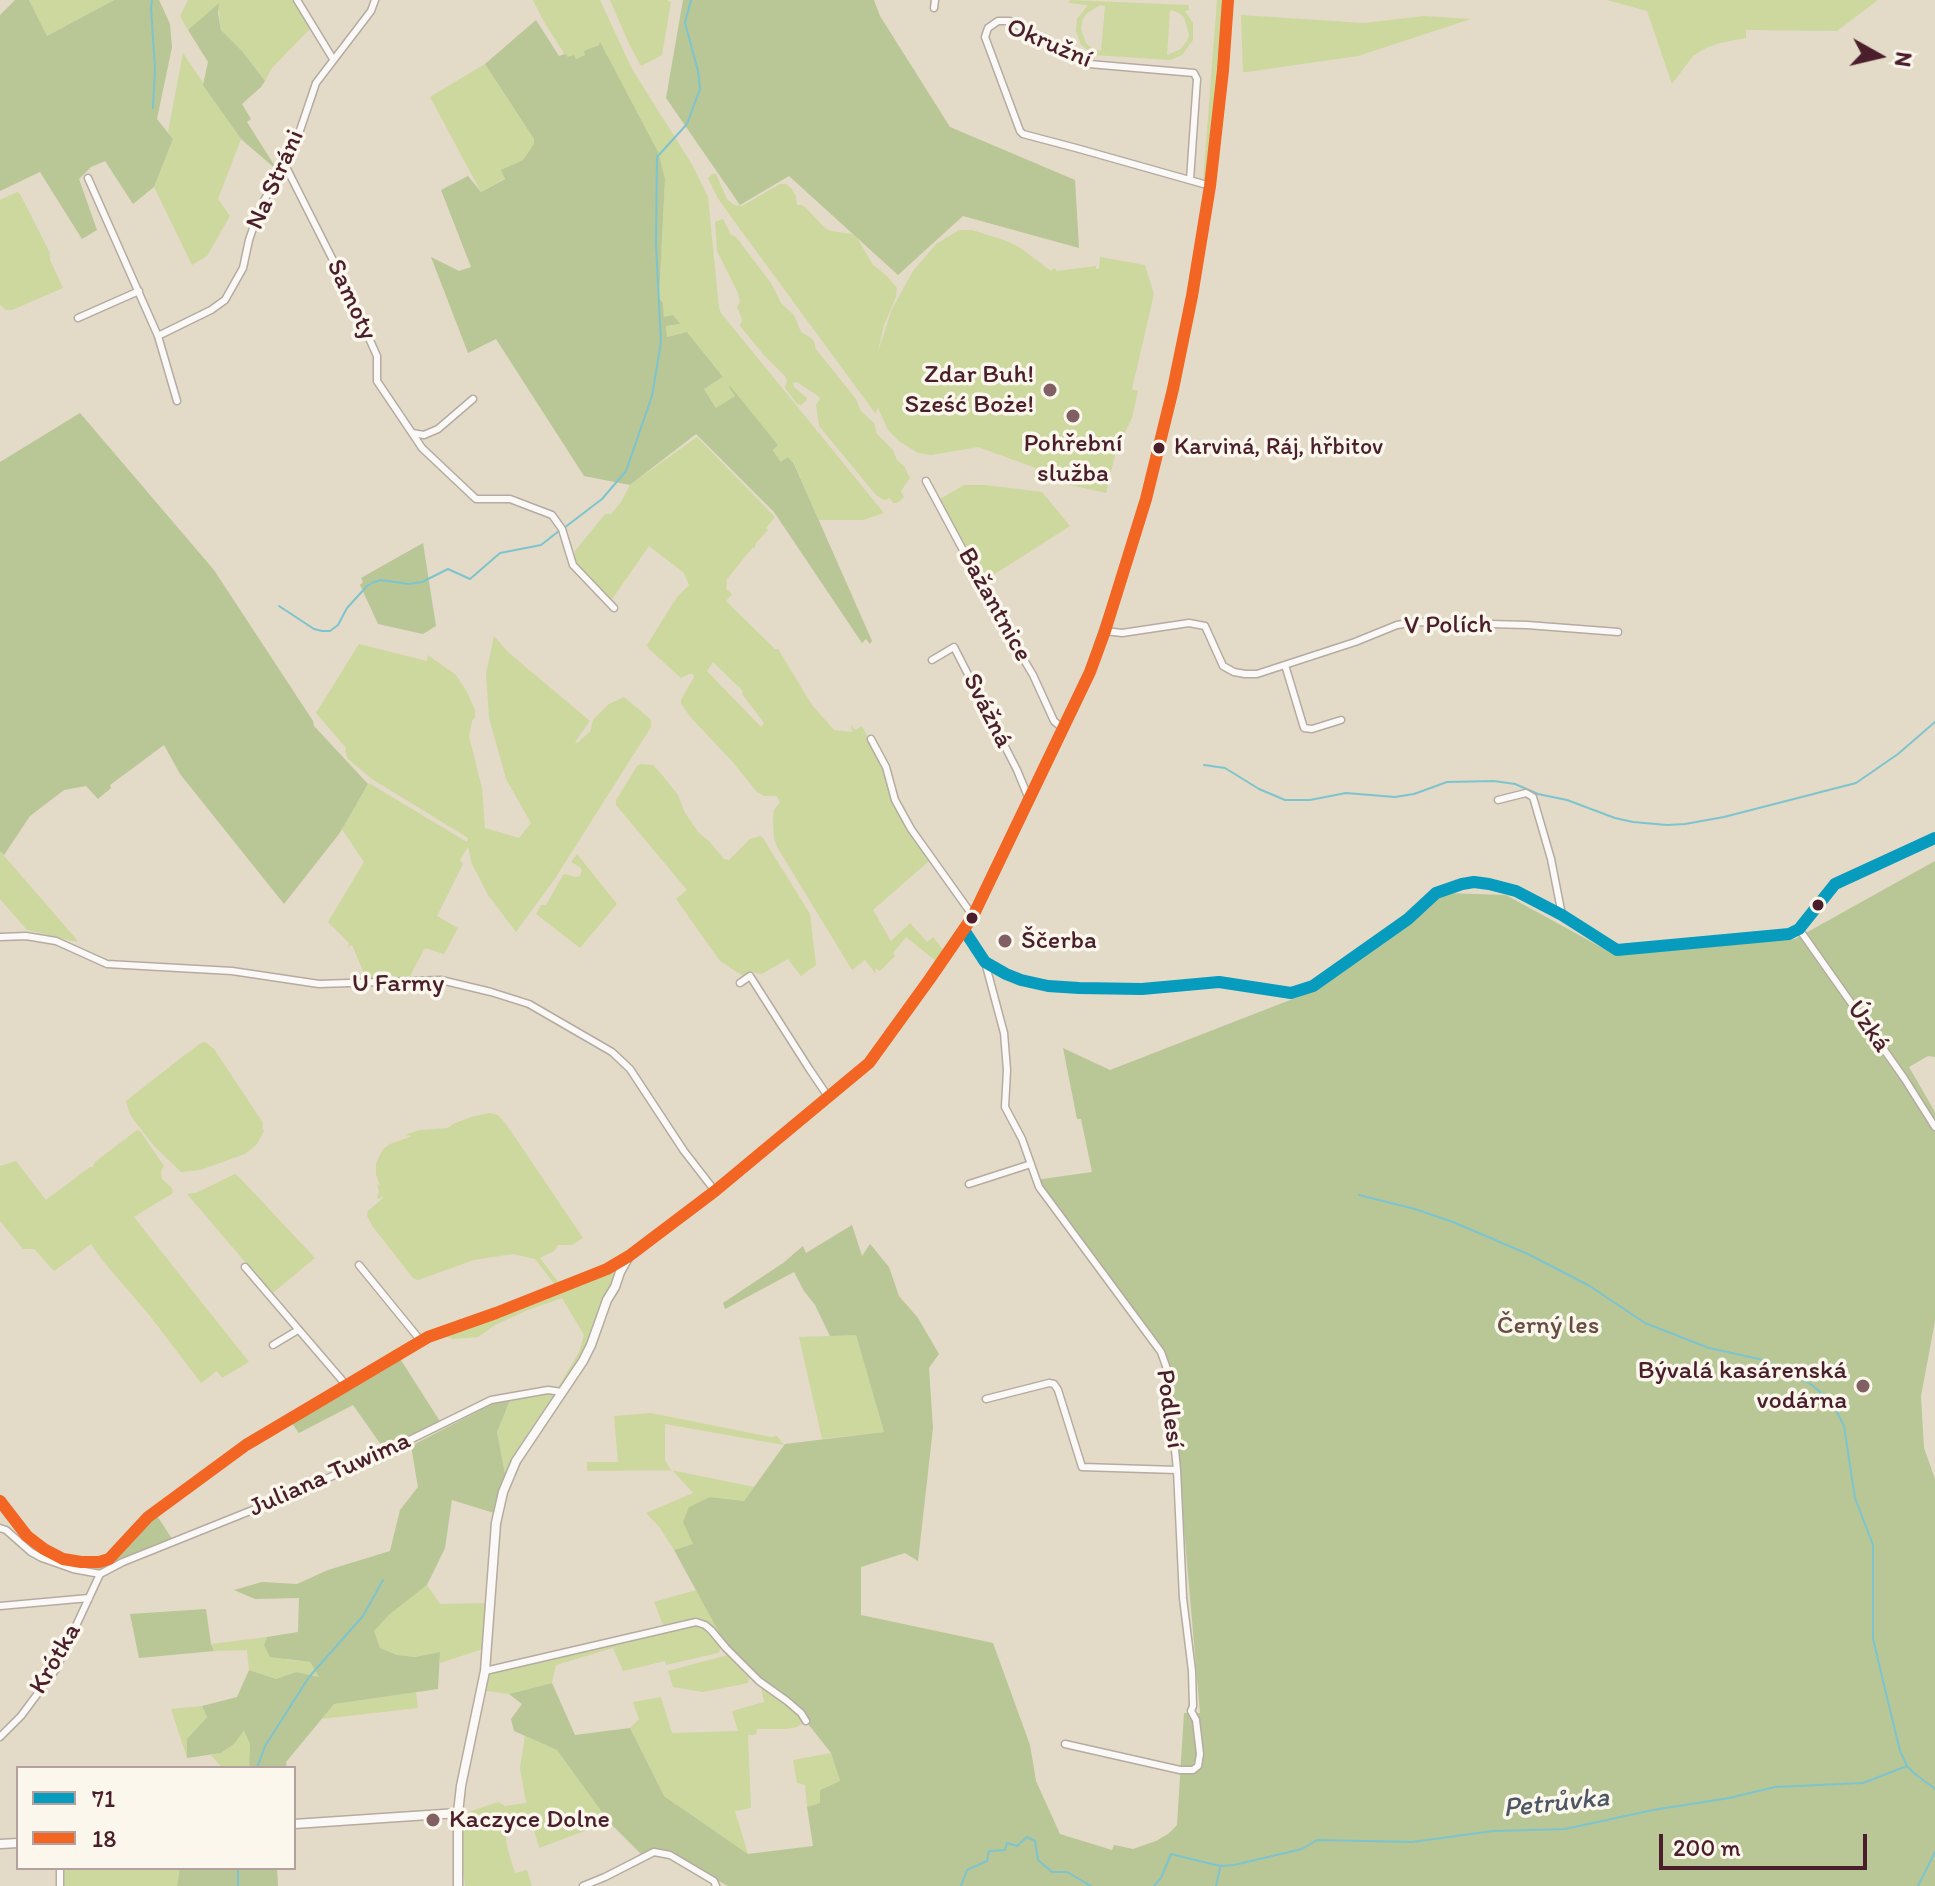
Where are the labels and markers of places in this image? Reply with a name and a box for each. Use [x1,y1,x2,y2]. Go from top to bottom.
place label: Zdar Buh! Sześć Boże! [904,359,1034,420]
marker: Zdar Buh! Sześć Boże! [1041,381,1059,399]
marker: Pohřební služba [1064,407,1082,425]
place label: Pohřební služba [1024,428,1122,490]
place label: Karviná, Ráj, hřbitov [1174,434,1383,462]
marker: Karviná, Ráj, hřbitov [1151,440,1167,456]
unlabelled marker [1810,897,1826,913]
unlabelled marker [964,910,980,926]
place label: Ščerba [1021,925,1097,957]
marker: Ščerba [996,932,1014,950]
place label: Bývalá kasárenská vodárna [1638,1355,1847,1416]
marker: Bývalá kasárenská vodárna [1854,1377,1872,1395]
place label: Kaczyce Dolne [449,1804,610,1836]
marker: Kaczyce Dolne [424,1811,442,1829]

